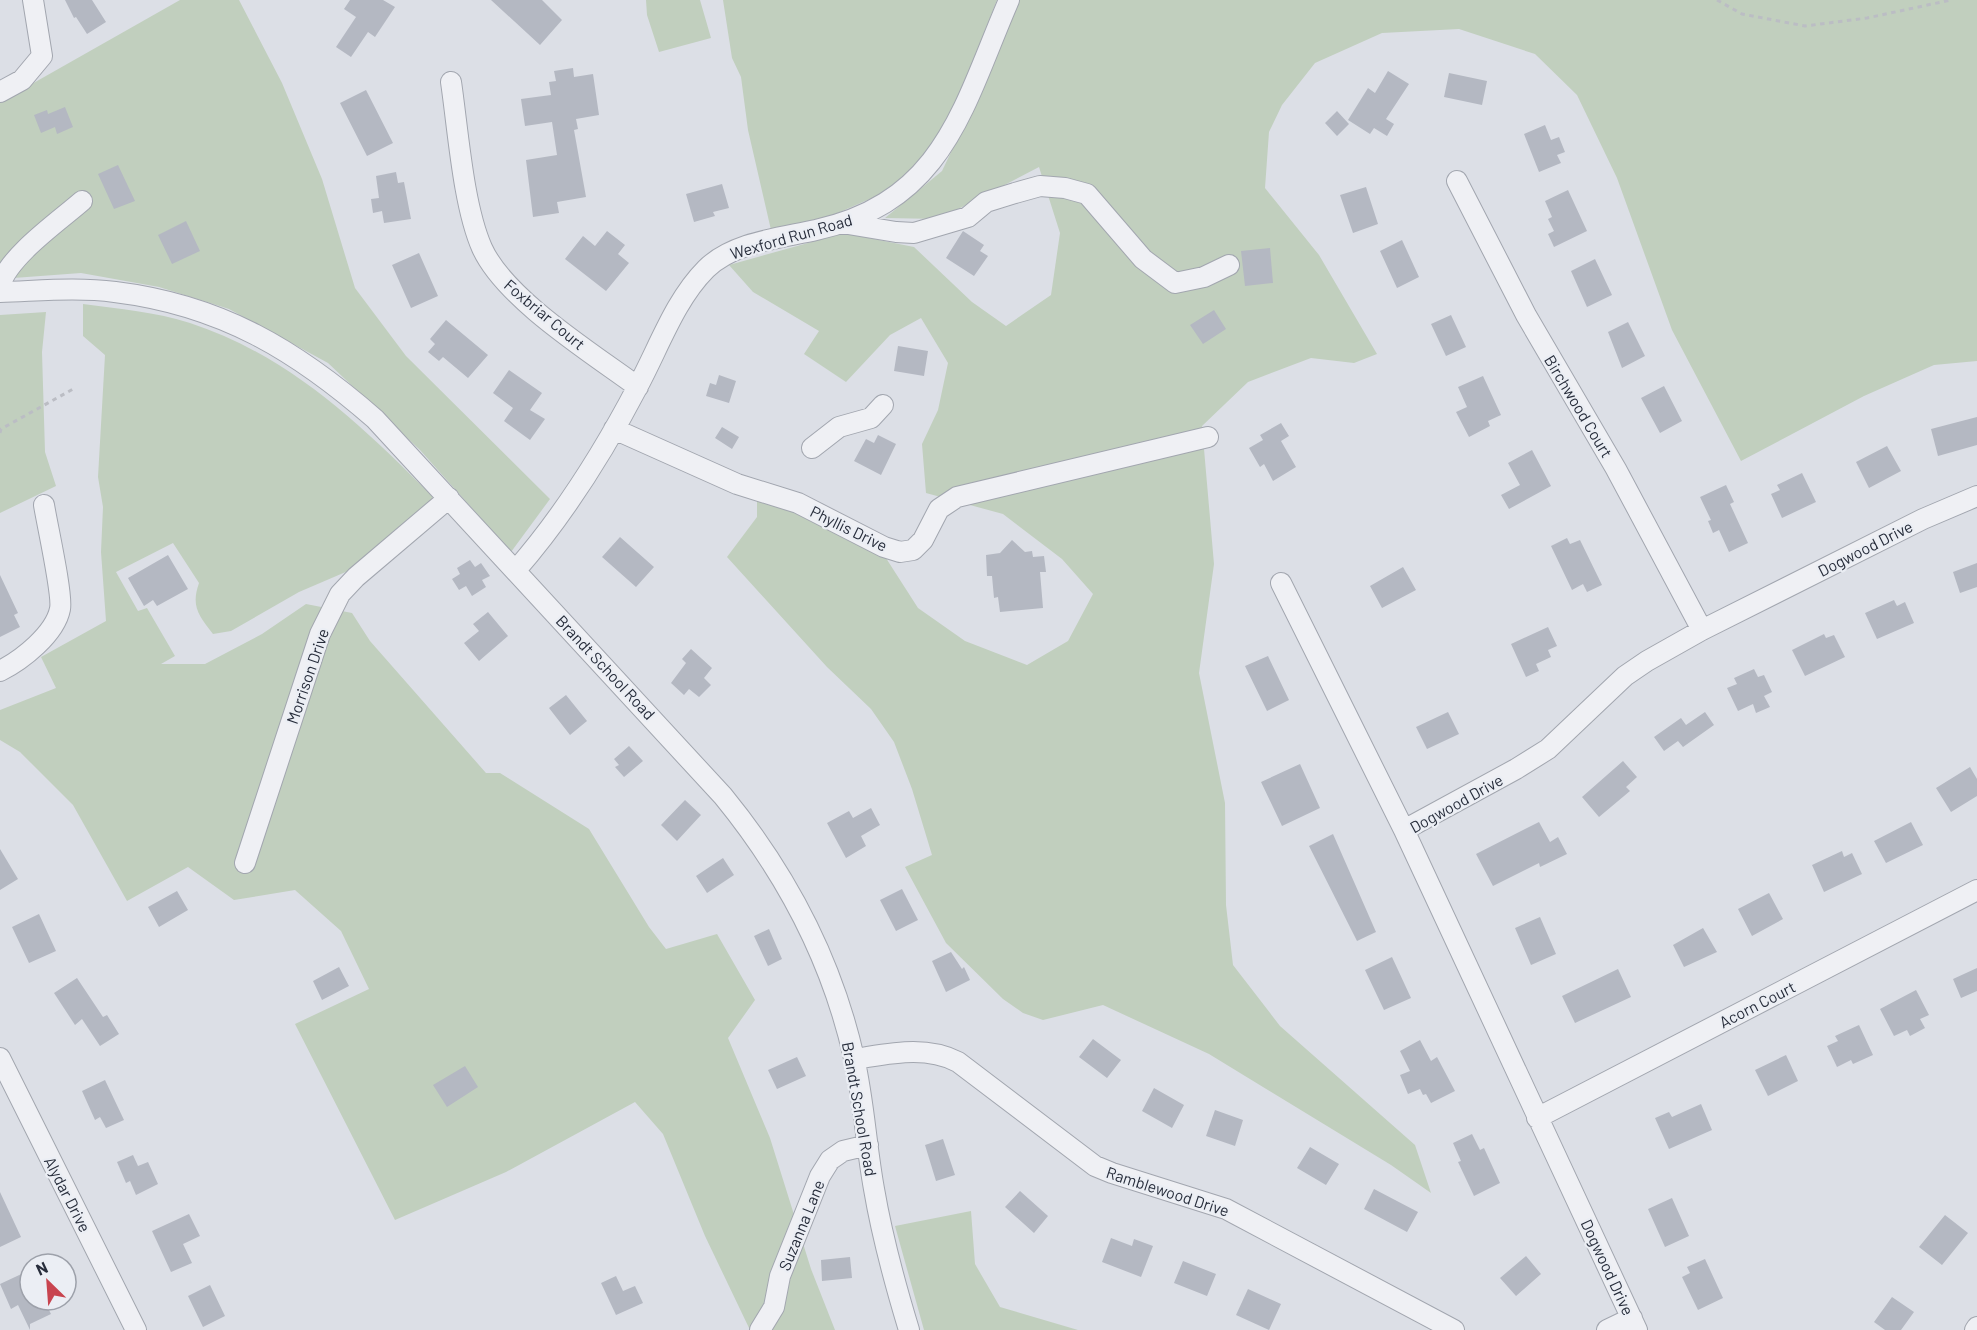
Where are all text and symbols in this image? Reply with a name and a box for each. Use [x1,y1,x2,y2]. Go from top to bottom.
street label: Wexford Run Road [728,209,854,263]
street label: Foxbriar Court [501,275,589,353]
street label: Birchwood Court [1541,351,1617,461]
street label: Phyllis Drive [807,501,891,555]
street label: Dogwood Drive [1815,516,1915,580]
street label: Brandt School Road [553,611,659,723]
street label: Morrison Drive [282,626,332,726]
street label: Dogwood Drive [1406,770,1506,836]
street label: Acorn Court [1716,977,1798,1031]
street label: Brandt School Road [839,1040,881,1178]
street label: Alydar Drive [41,1153,95,1235]
street label: Ramblewood Drive [1104,1162,1232,1220]
street label: Suzanna Lane [774,1177,828,1273]
street label: Dogwood Drive [1578,1216,1638,1318]
north arrow [18,1252,78,1312]
text: N [33,1257,50,1279]

